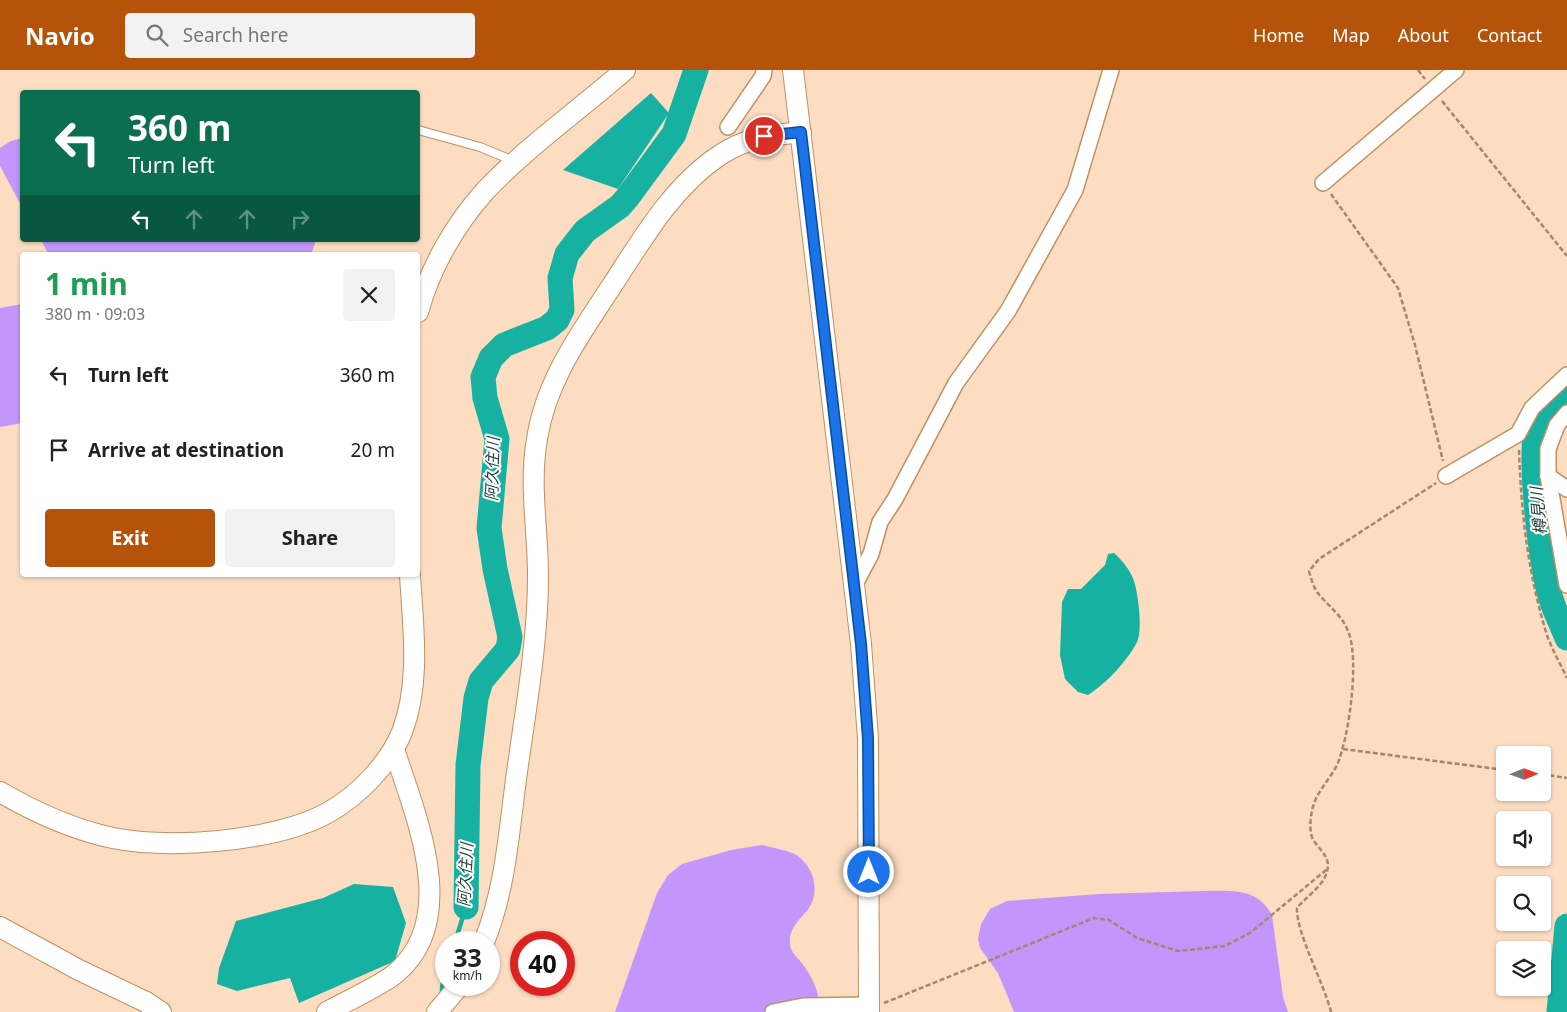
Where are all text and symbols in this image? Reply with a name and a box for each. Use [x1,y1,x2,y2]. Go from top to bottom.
search box [125,13,475,58]
text: Navio [25,19,95,52]
icon: search [143,21,171,49]
text: Search here [183,22,289,48]
text: Home [1253,23,1304,47]
text: Map [1332,23,1370,47]
text: About [1398,23,1449,47]
text: Contact [1477,23,1542,47]
text: 360 m [128,104,231,151]
icon: left [45,110,110,175]
pin [743,115,785,157]
icon: arrive [750,122,778,150]
text: Turn left [128,149,215,179]
icon: left [127,205,155,233]
icon: ahead [180,205,208,233]
icon: ahead [233,205,261,233]
icon: right [286,205,314,233]
text: 1 min [45,263,128,304]
button: close [343,269,395,321]
text: 380 m · 09:03 [45,303,145,325]
icon: left [45,361,73,389]
text: Turn left [88,362,169,388]
text: 360 m [340,362,395,388]
water label: 阿久住川 [480,435,504,501]
icon: arrive [45,436,73,464]
text: Arrive at destination [88,437,284,463]
text: 20 m [351,437,395,463]
water label: 樽見川 [1525,484,1551,536]
button: Exit [45,509,215,567]
button: Share [225,509,395,567]
north arrow [1496,746,1551,801]
map controls [1496,746,1551,996]
button: sound [1496,811,1551,866]
water label: 阿久住川 [452,840,478,908]
position arrow [842,845,894,897]
button: search [1496,876,1551,931]
speed limit sign: 40 [510,931,575,996]
text: 33 [453,940,482,974]
button: layers [1496,941,1551,996]
text: km/h [453,967,482,984]

